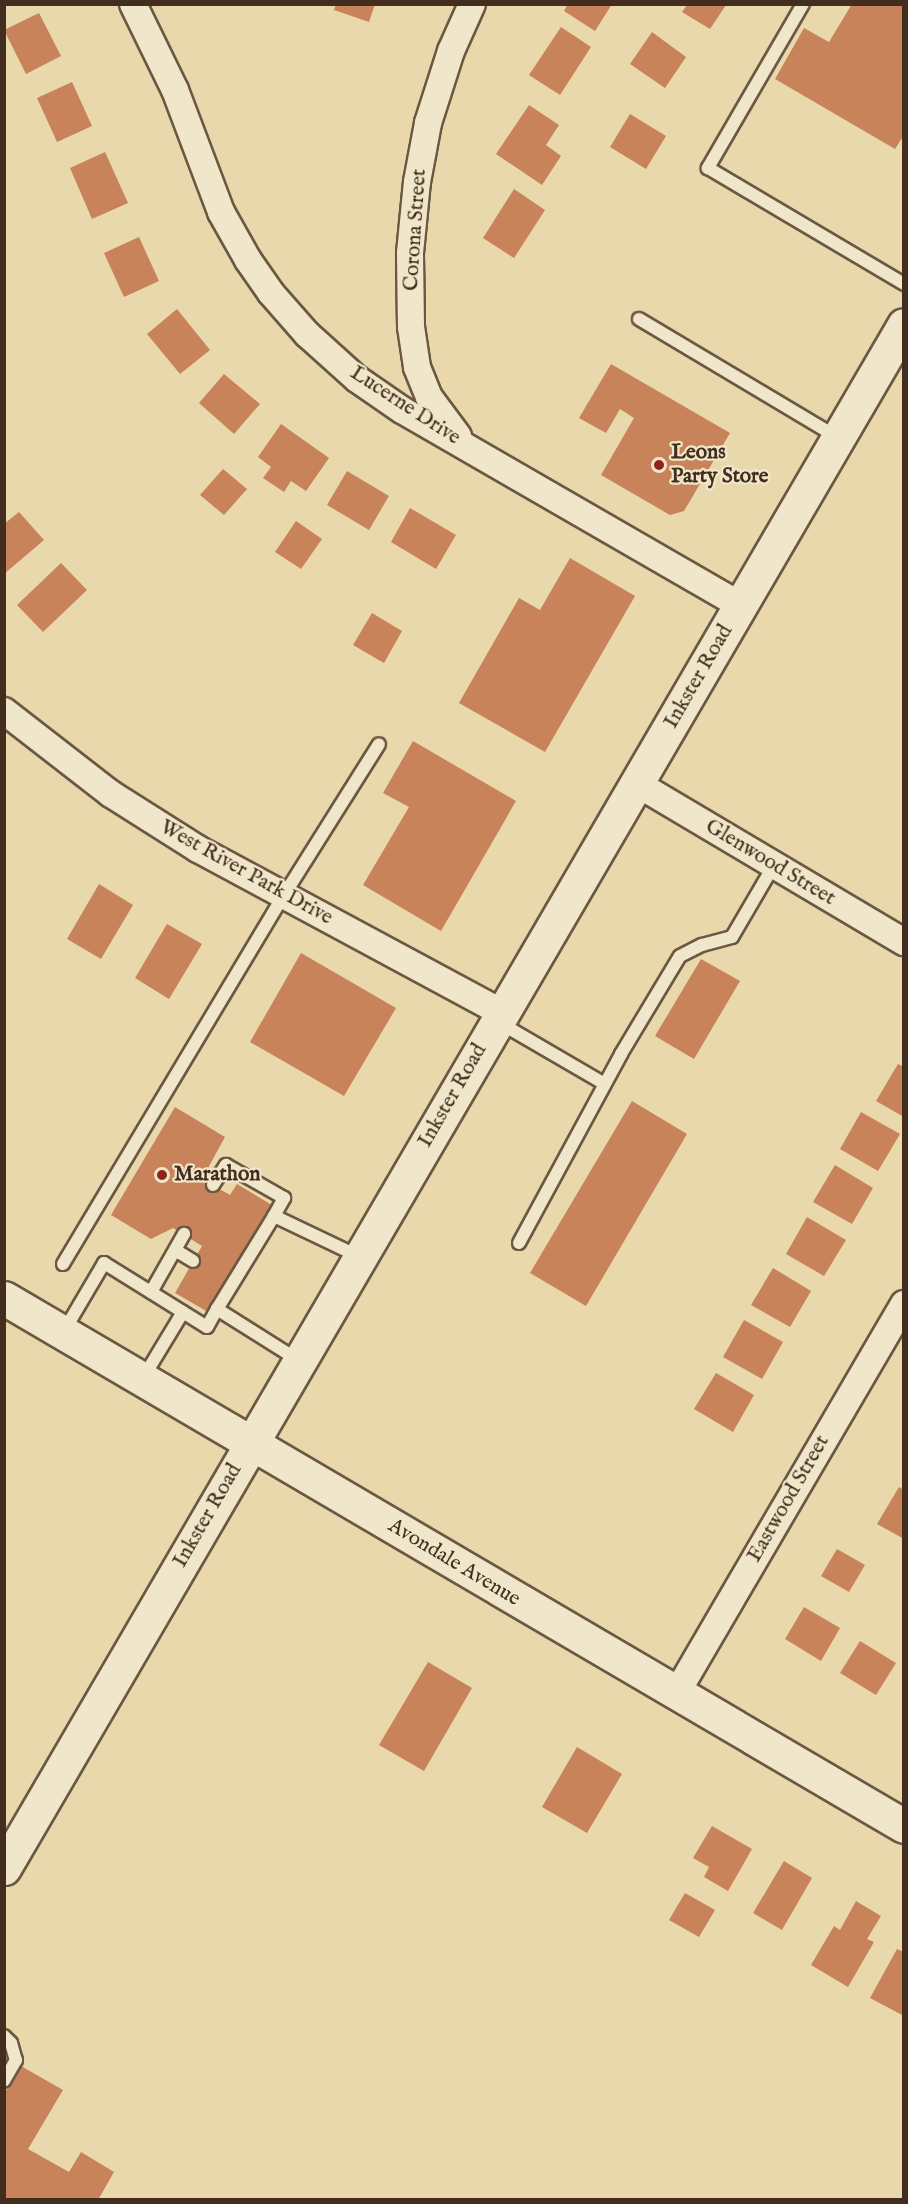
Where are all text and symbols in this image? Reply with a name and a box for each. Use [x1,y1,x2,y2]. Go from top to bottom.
street label: Corona Street [399,168,433,292]
street label: Lucerne Drive [345,361,465,451]
place label: Leons Party Store [671,440,768,490]
marker: Leons Party Store [652,458,666,472]
street label: Inkster Road [659,621,739,733]
street label: Glenwood Street [700,814,840,912]
street label: West River Park Drive [155,815,337,931]
street label: Inkster Road [413,1040,493,1152]
place label: Marathon [174,1162,260,1188]
marker: Marathon [155,1168,169,1182]
street label: Eastwood Street [742,1431,836,1567]
street label: Inkster Road [168,1460,248,1572]
street label: Avondale Avenue [383,1514,525,1612]

